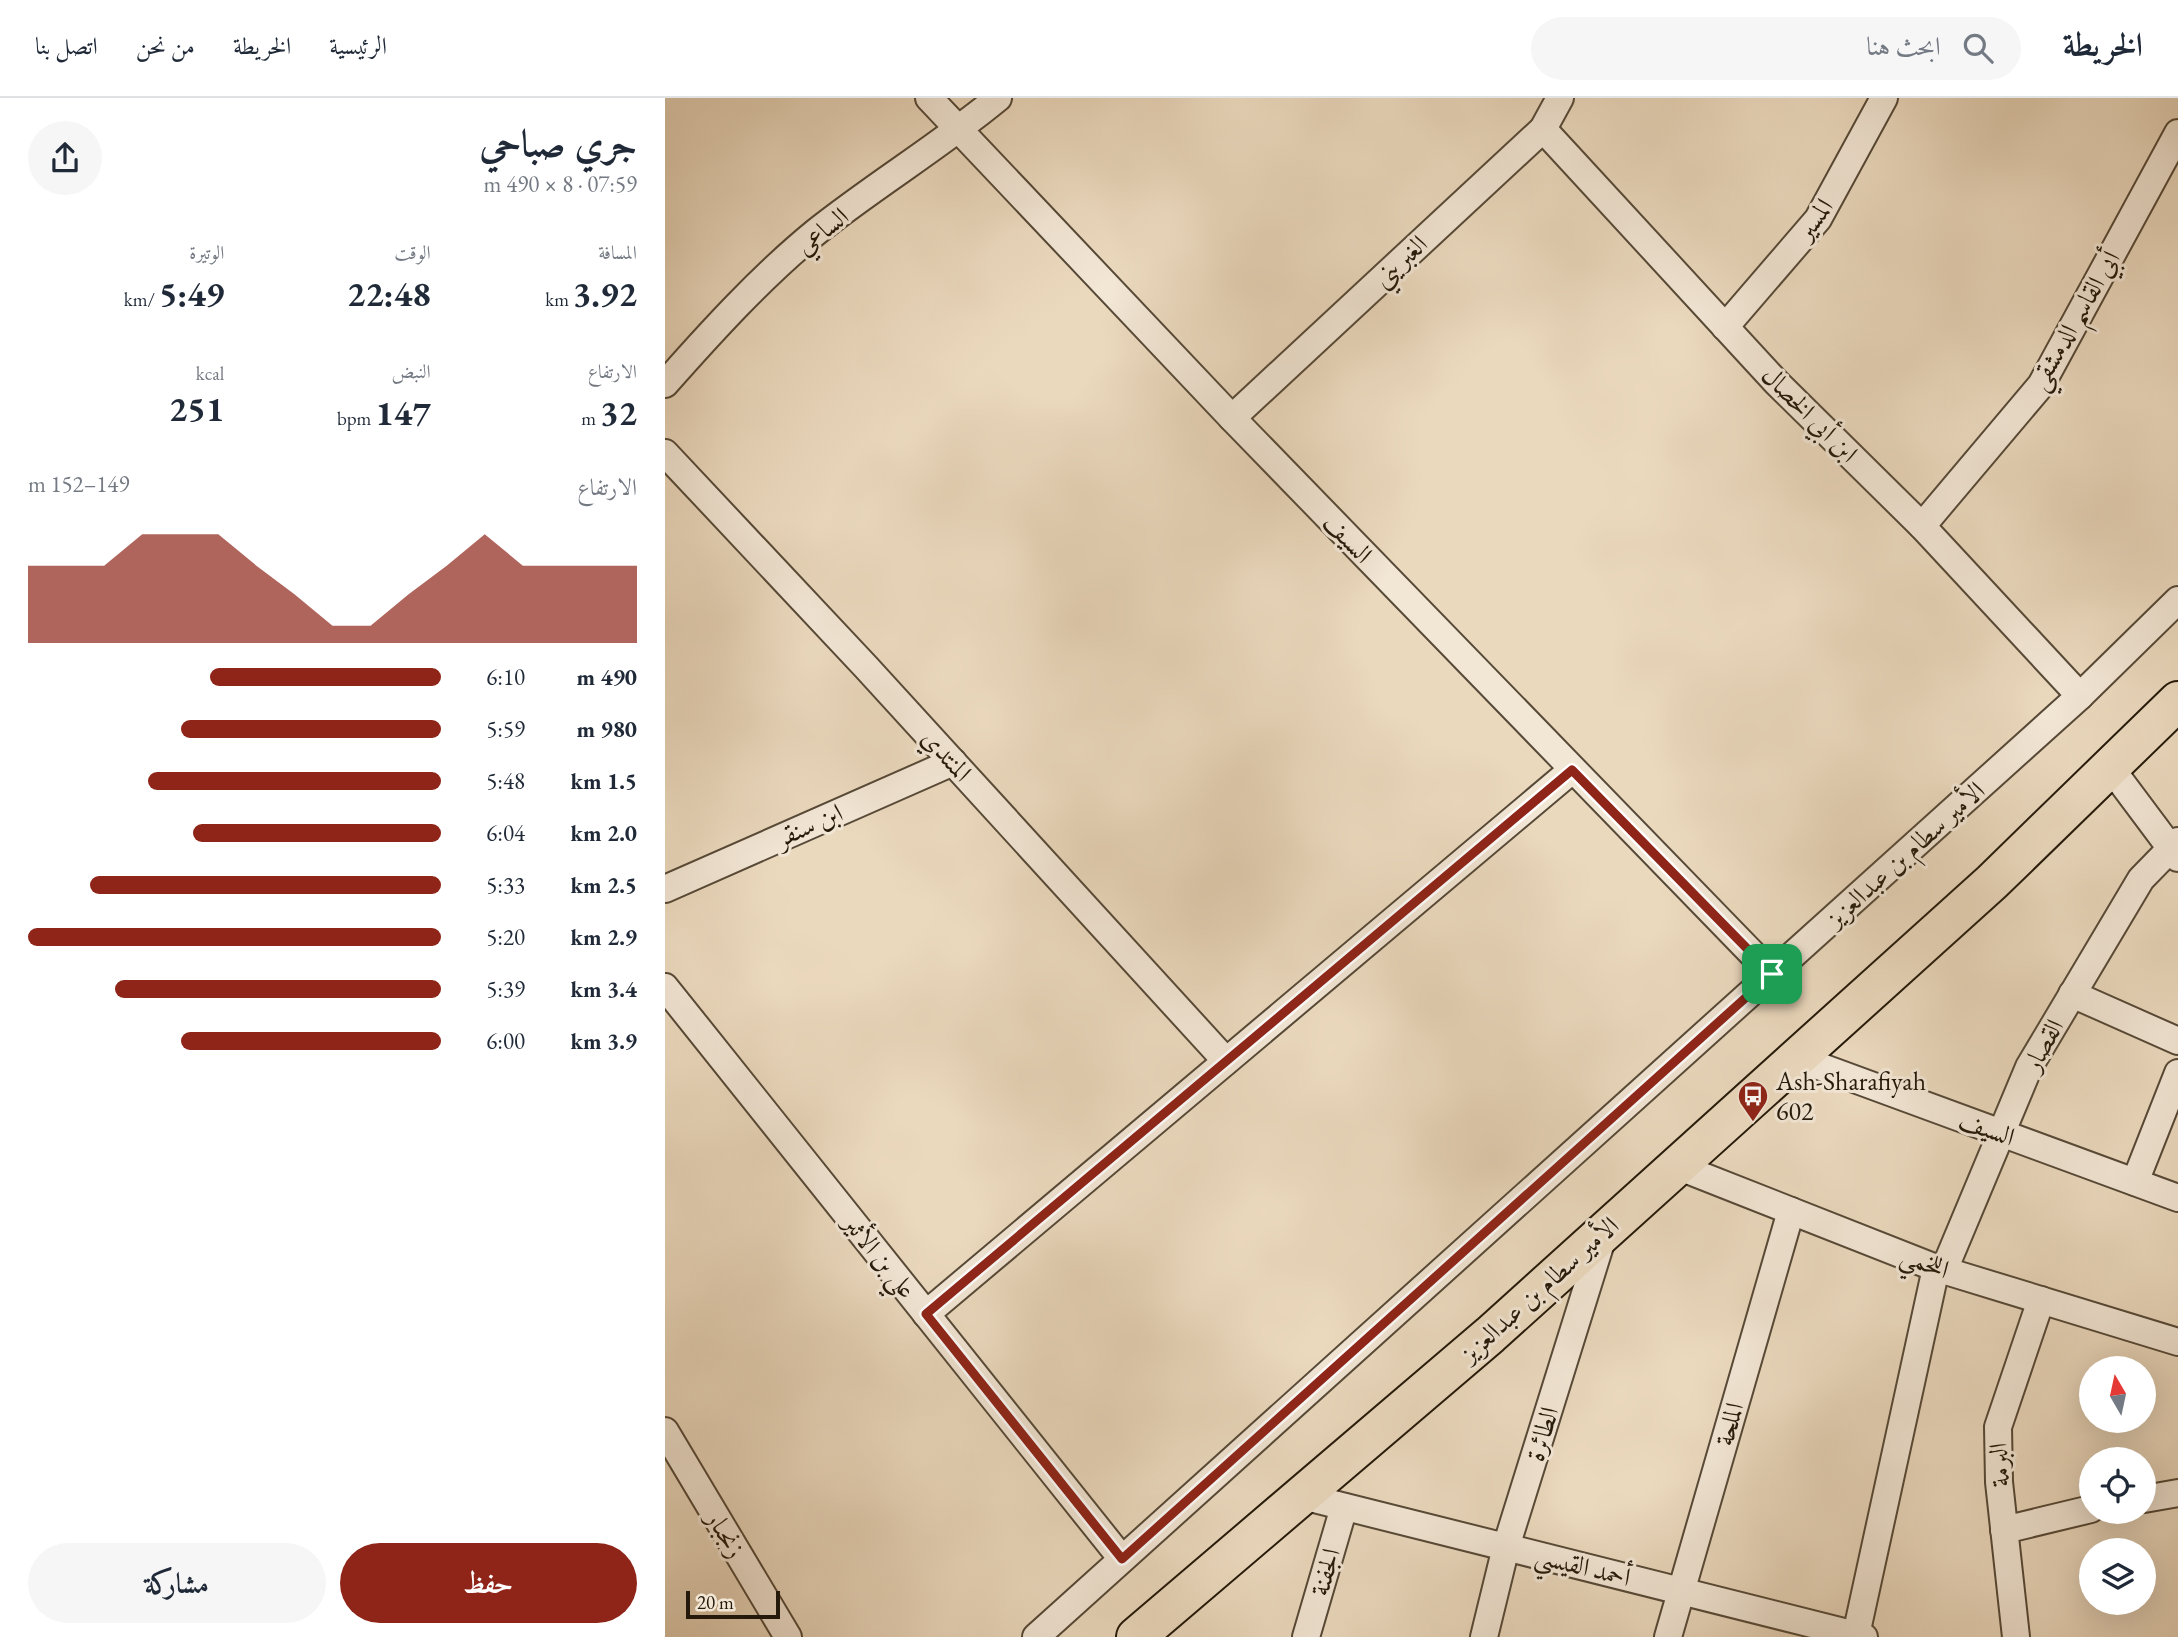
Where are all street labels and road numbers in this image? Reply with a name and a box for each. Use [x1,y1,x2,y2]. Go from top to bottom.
street label: المسير [1786,191,1841,249]
street label: الساعي [788,199,859,267]
street label: الغبريني [1366,227,1439,299]
street label: أبي القاسم الدمشقي [2020,244,2135,400]
street label: ابن أبي الخصال [1751,358,1866,473]
street label: السيف [1316,506,1380,570]
street label: المنتدي [911,721,980,791]
street label: الأمير سطام بن عبدالعزيز [1815,773,1996,941]
street label: ابن سنقر [767,795,848,856]
street label: القصار [2013,1013,2071,1080]
street label: السيف [1954,1102,2020,1154]
street label: علي بن الأثير [828,1204,925,1310]
street label: الأمير سطام بن عبدالعزيز [1449,1208,1630,1376]
street label: اللخمي [1893,1238,1954,1294]
street label: الملحة [1707,1398,1751,1450]
street label: الطائرة [1518,1403,1566,1465]
street label: البرمة [1981,1442,2017,1488]
street label: زنجبار [697,1501,753,1564]
street label: أحمد القيسي [1530,1538,1635,1601]
street label: الجفنة [1302,1544,1348,1600]

